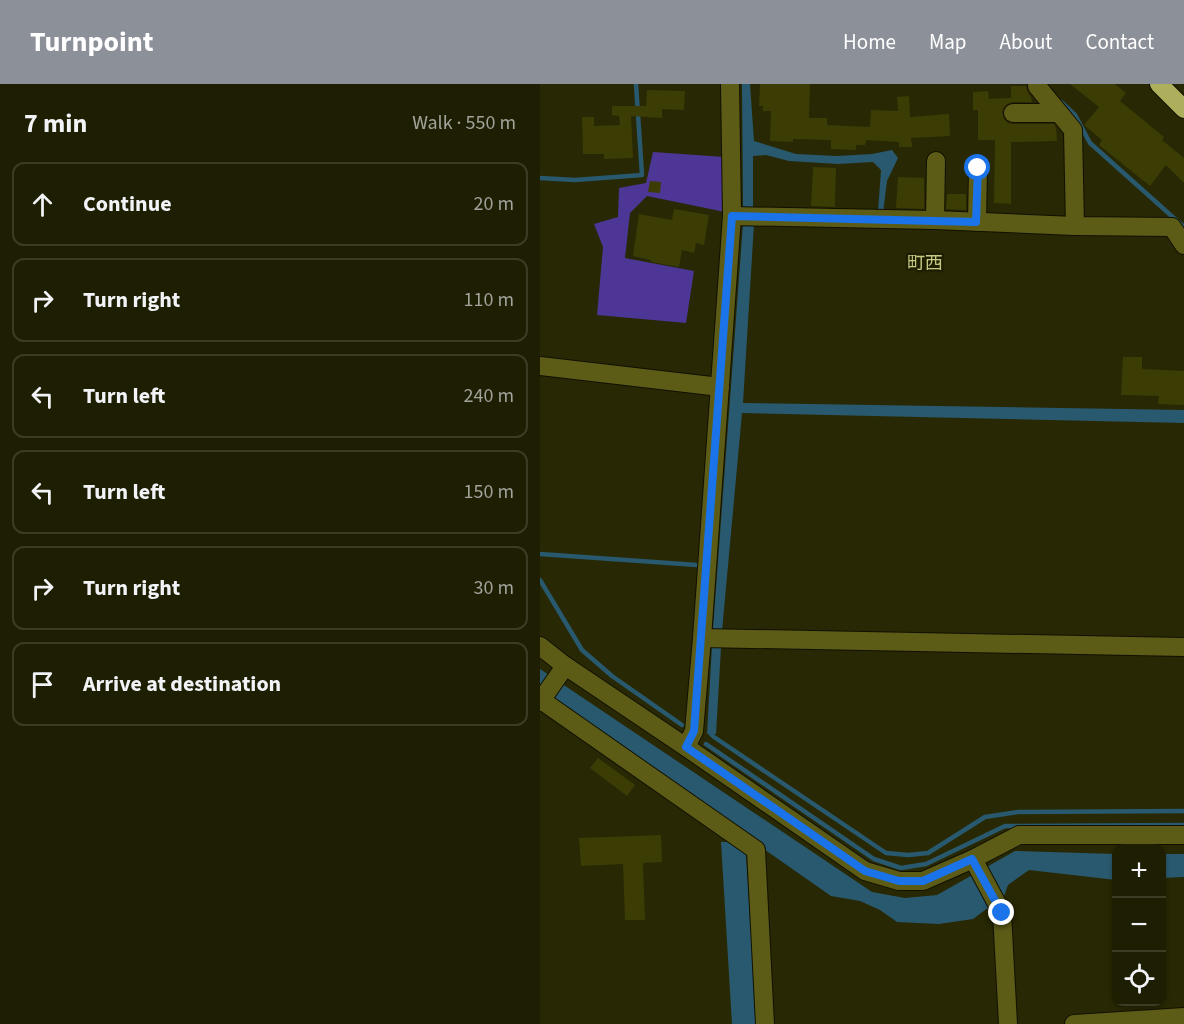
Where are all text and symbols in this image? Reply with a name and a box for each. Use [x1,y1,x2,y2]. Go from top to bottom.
text: Turnpoint [30,22,154,62]
text: Home [843,27,896,57]
text: Map [929,27,967,57]
text: About [1000,27,1052,57]
text: Contact [1085,27,1154,57]
text: 7 min [24,105,87,142]
text: Walk · 550 m [412,109,516,137]
route start [964,154,990,180]
icon: ahead [26,188,59,221]
text: Continue [83,188,172,220]
text: 20 m [474,190,514,218]
district label: 町西 [907,251,943,276]
icon: right [26,284,59,317]
text: Turn right [83,284,180,316]
text: 110 m [464,286,514,314]
icon: left [26,380,59,413]
text: Turn left [83,380,165,412]
text: 240 m [464,382,514,410]
icon: left [26,476,59,509]
text: Turn left [83,476,165,508]
text: 150 m [464,478,514,506]
icon: right [26,572,59,605]
text: Turn right [83,572,180,604]
text: 30 m [474,574,514,602]
icon: arrive [26,668,59,701]
text: Arrive at destination [83,668,281,700]
map controls [1112,844,1166,1006]
button: + [1112,844,1166,898]
button: − [1112,898,1166,952]
route end [988,899,1014,925]
button: locate [1112,952,1166,1006]

